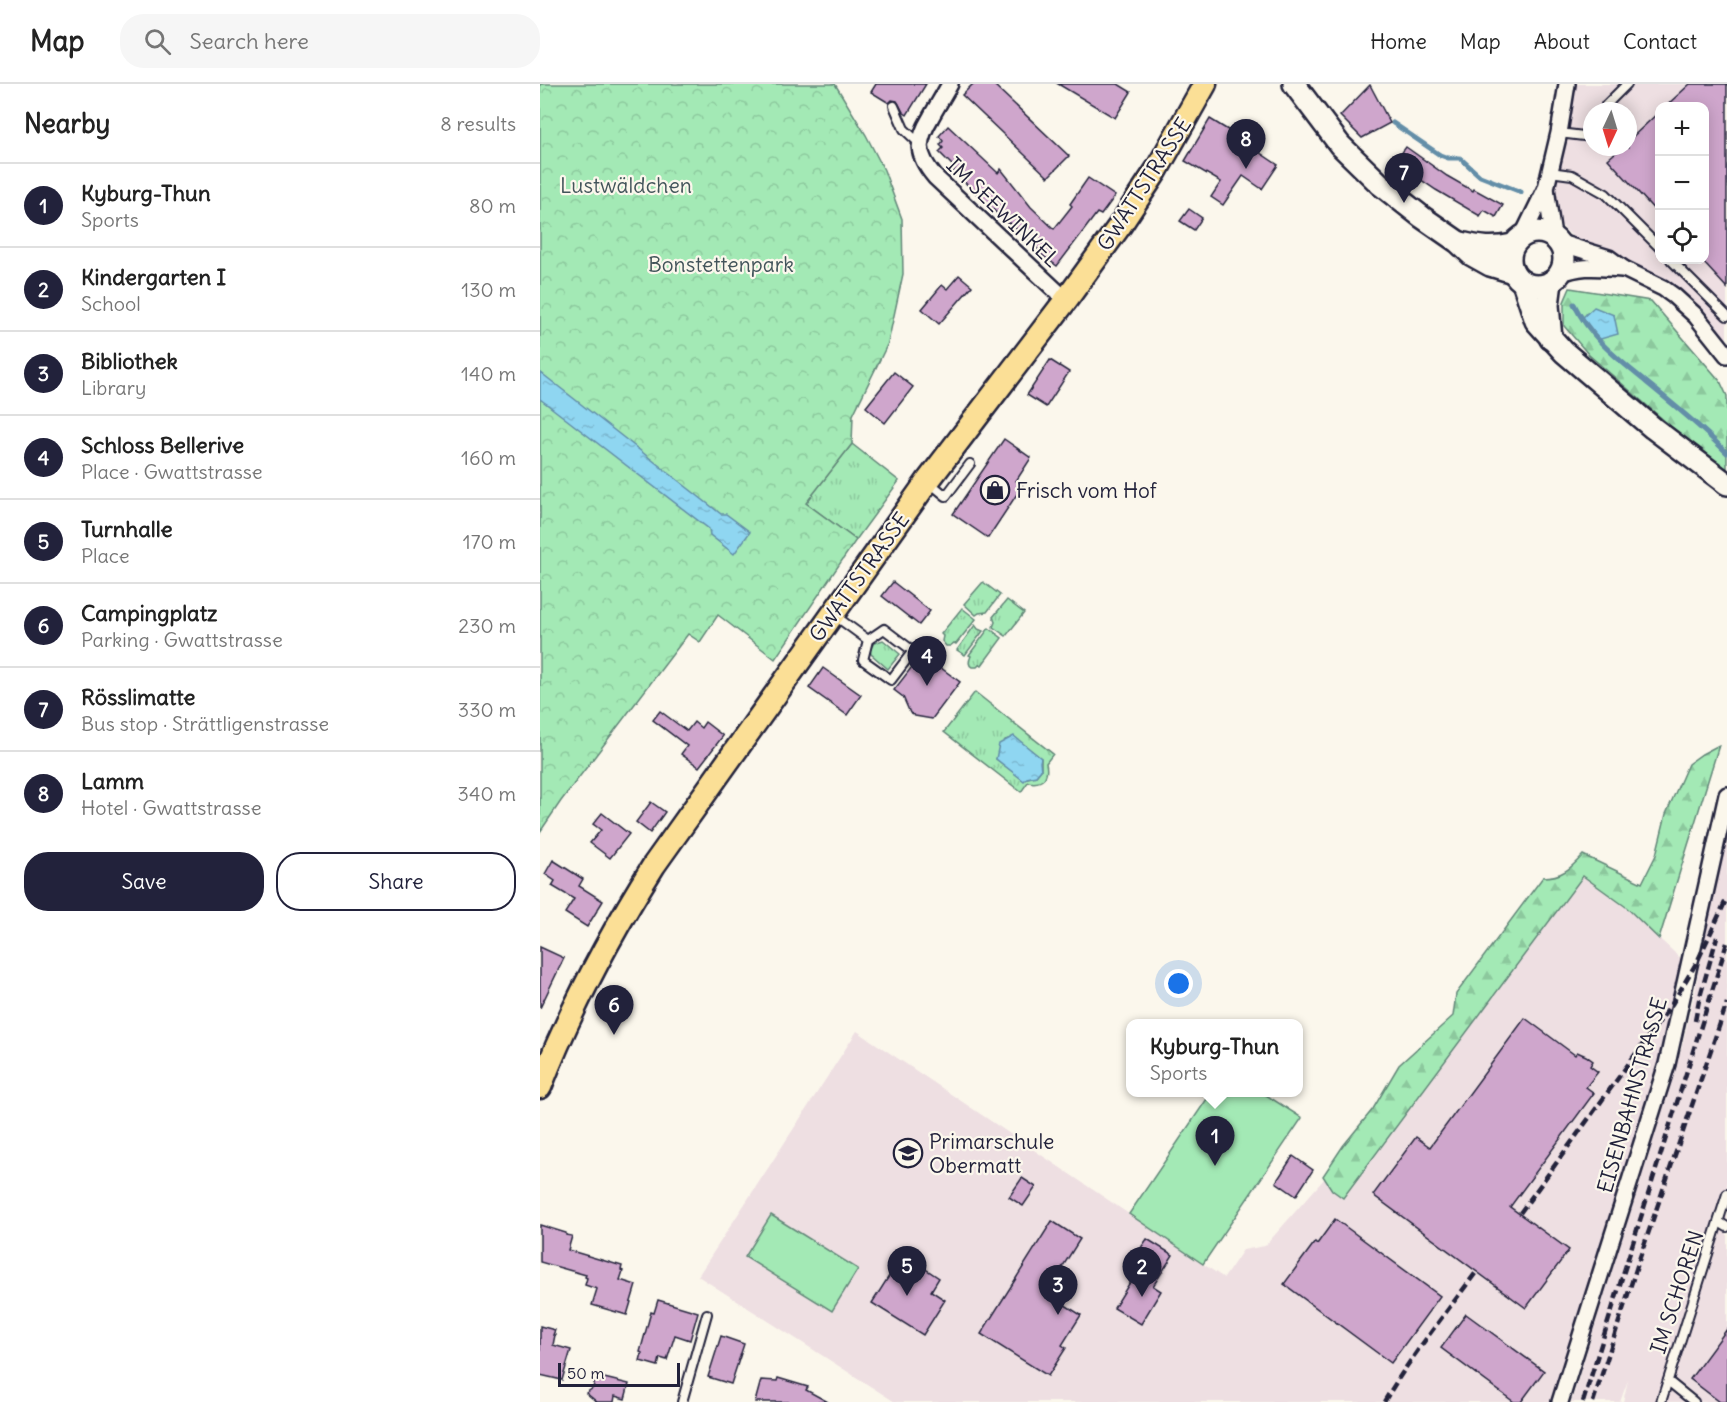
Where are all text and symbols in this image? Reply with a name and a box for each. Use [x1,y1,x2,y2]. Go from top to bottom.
search box [120,14,540,68]
text: Map [30,23,84,59]
icon: search [141,25,174,58]
text: Search here [189,27,309,55]
text: Home [1370,28,1427,55]
text: Map [1460,28,1501,55]
text: About [1534,28,1590,55]
text: Contact [1623,28,1697,55]
north arrow [1583,102,1637,156]
map controls [1655,102,1709,264]
button: + [1655,102,1709,156]
text: Nearby [24,107,110,140]
text: 8 results [440,111,516,136]
street label: GWATTSTRASSE [1091,112,1197,256]
pin: 8 [1226,120,1266,169]
street label: IM SEEWINKEL [941,151,1065,273]
pin: 7 [1384,154,1424,203]
button: − [1655,156,1709,210]
park label: Lustwäldchen [560,172,692,199]
text: Kyburg-Thun [81,179,211,207]
text: 1 [40,193,47,218]
text: 80 m [469,193,516,218]
text: Sports [81,207,139,232]
button: locate [1655,210,1709,264]
park label: Bonstettenpark [648,251,794,278]
text: Kindergarten I [81,263,226,291]
text: 2 [38,277,49,302]
text: 130 m [461,277,516,302]
text: School [81,291,141,316]
text: Bibliothek [81,347,178,375]
text: 3 [38,361,49,386]
text: 140 m [461,361,516,386]
text: Library [81,375,146,400]
text: Schloss Bellerive [81,431,244,459]
text: 4 [38,445,49,470]
text: 160 m [461,445,516,470]
text: Place · Gwattstrasse [81,459,263,484]
shop icon: Frisch vom Hof [979,474,1011,506]
place label: Frisch vom Hof [1016,477,1158,504]
street label: GWATTSTRASSE [803,507,915,647]
text: Turnhalle [81,515,173,543]
text: 5 [38,529,49,554]
text: 170 m [463,529,516,554]
text: Place [81,543,129,568]
text: Campingplatz [81,599,218,627]
text: 6 [38,613,49,638]
text: 230 m [458,613,516,638]
text: Parking · Gwattstrasse [81,627,283,652]
pin: 4 [908,636,946,686]
text: Rösslimatte [81,683,195,711]
text: 7 [39,697,48,722]
text: 330 m [458,697,516,722]
text: Bus stop · Strättligenstrasse [81,711,329,736]
text: Lamm [81,767,144,795]
text: 8 [38,781,49,806]
text: 340 m [458,781,516,806]
text: Hotel · Gwattstrasse [81,795,261,820]
button: Save [24,852,264,911]
button: Share [276,852,516,911]
your location [1164,969,1193,998]
pin: 6 [594,986,634,1035]
street label: EISENBAHNSTRASSE [1591,994,1673,1196]
popup [1126,1019,1303,1097]
text: Kyburg-Thun [1150,1032,1279,1060]
text: Sports [1150,1060,1207,1085]
pin: 1 [1196,1116,1234,1166]
place label: Primarschule Obermatt [929,1128,1054,1179]
school or university icon: Primarschule Obermatt [892,1137,924,1169]
street label: IM SCHOREN [1644,1227,1710,1357]
pin: 5 [888,1246,926,1296]
pin: 2 [1122,1248,1162,1297]
pin: 3 [1038,1266,1078,1315]
scale bar [558,1360,680,1388]
text: 50 m [567,1363,605,1383]

